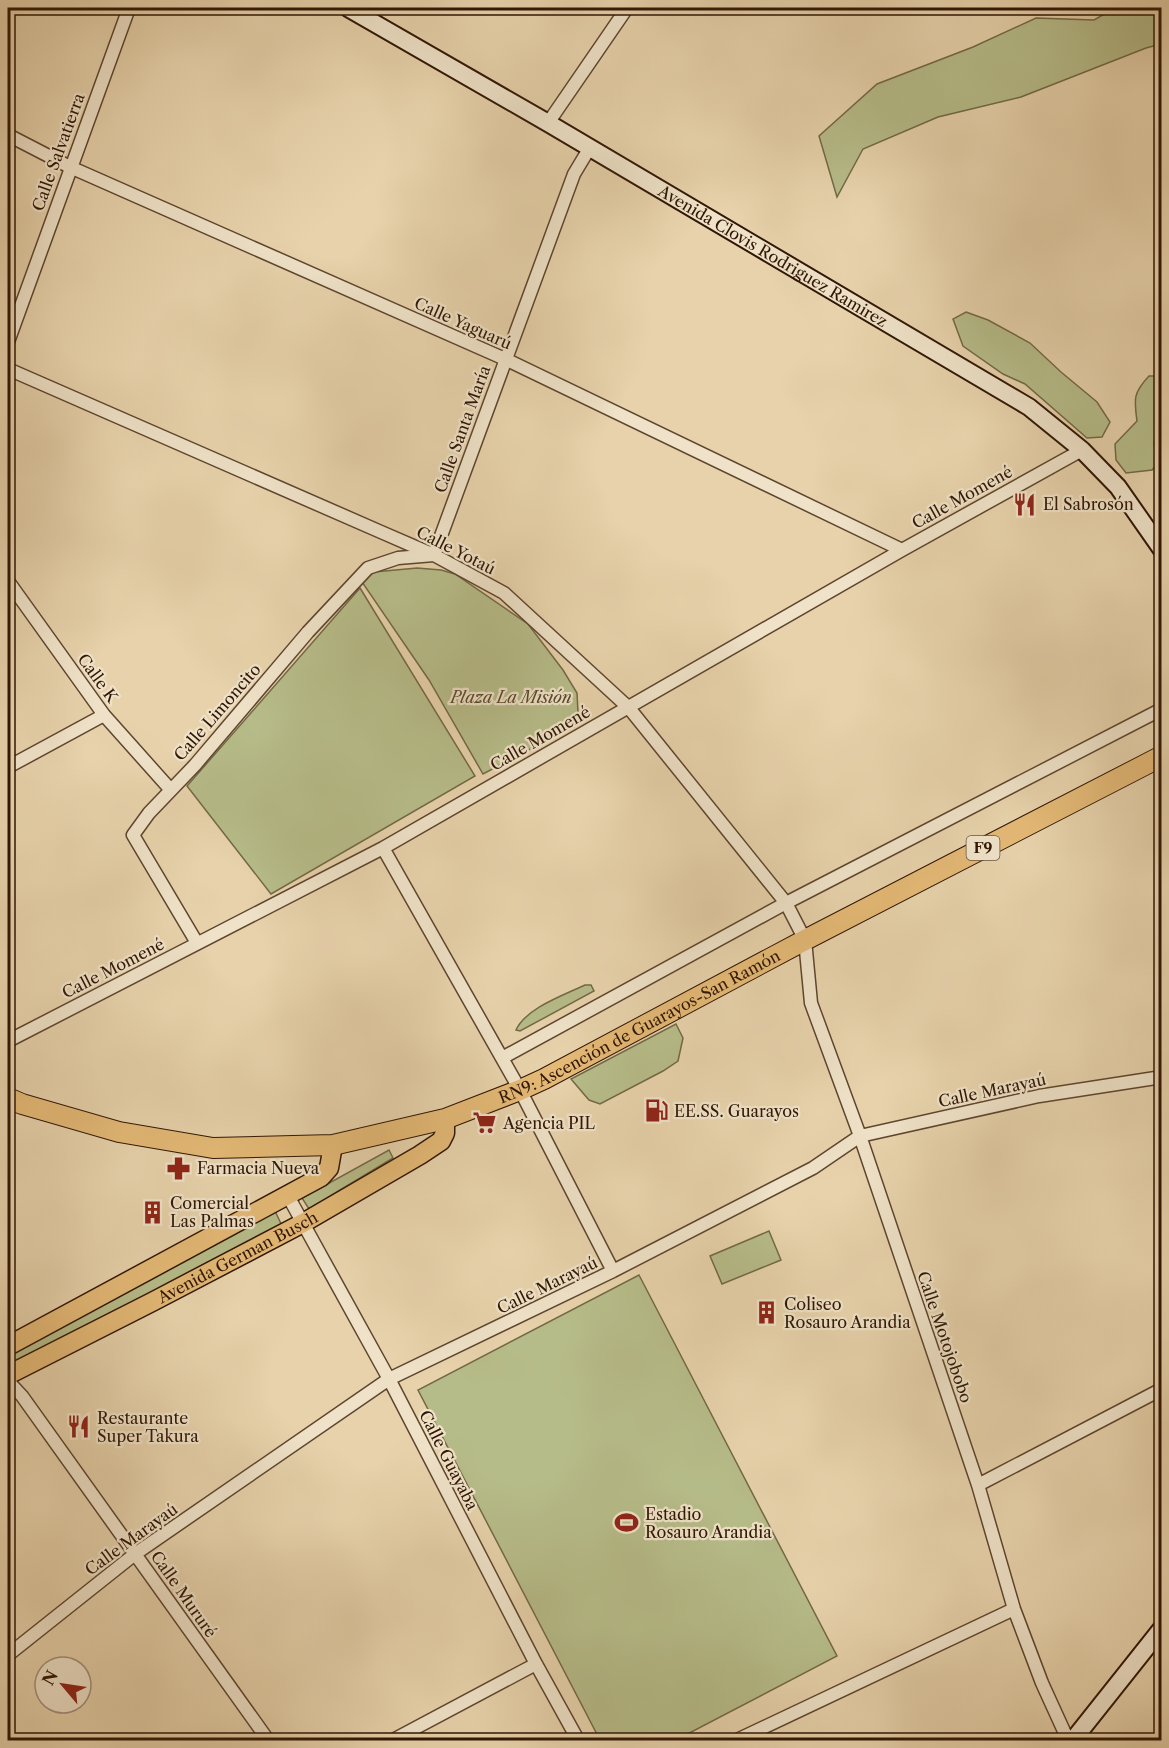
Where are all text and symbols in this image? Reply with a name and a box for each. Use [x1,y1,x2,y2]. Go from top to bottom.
street label: Calle Salvatierra [27,90,89,214]
street label: Avenida Clovis Rodriguez Ramirez [654,180,891,331]
street label: Calle Yaguarú [411,293,515,353]
street label: Calle Santa María [430,362,495,495]
street label: Calle Momené [908,461,1016,533]
restaurant icon: El Sabrosón [1012,491,1038,517]
place label: El Sabrosón [1043,494,1134,514]
street label: Calle Yotaú [413,522,499,579]
street label: Calle K [73,649,123,707]
street label: Calle Limoncito [169,659,265,765]
park label: Plaza La Misión [448,687,572,707]
street label: Calle Momené [487,701,593,775]
road number: F9 [966,836,1000,860]
street label: Calle Momené [59,934,167,1002]
street label: RN9: Ascención de Guarayos-San Ramón [496,945,783,1107]
street label: Calle Marayaú [937,1069,1048,1111]
fuel station icon: EE.SS. Guarayos [643,1098,669,1124]
place label: EE.SS. Guarayos [674,1101,799,1121]
supermarket icon: Agencia PIL [472,1110,498,1136]
place label: Agencia PIL [502,1113,595,1133]
pharmacy icon: Farmacia Nueva [166,1155,192,1181]
place label: Farmacia Nueva [197,1158,320,1178]
place label: Comercial Las Palmas [170,1193,254,1231]
building icon: Comercial Las Palmas [139,1199,165,1225]
street label: Avenida German Busch [153,1207,321,1308]
street label: Calle Marayaú [494,1252,601,1318]
street label: Calle Motojobobo [913,1269,977,1406]
place label: Coliseo Rosauro Arandia [784,1294,911,1332]
building icon: Coliseo Rosauro Arandia [753,1300,779,1326]
street label: Calle Guayaba [415,1407,483,1514]
place label: Restaurante Super Takura [97,1408,199,1446]
restaurant icon: Restaurante Super Takura [66,1414,92,1440]
street label: Calle Marayaú [81,1499,181,1579]
place label: Estadio Rosauro Arandia [645,1504,772,1542]
sports icon: Estadio Rosauro Arandia [614,1510,640,1536]
street label: Calle Mururé [147,1547,221,1641]
north arrow [33,1655,93,1715]
text: N [38,1667,62,1689]

